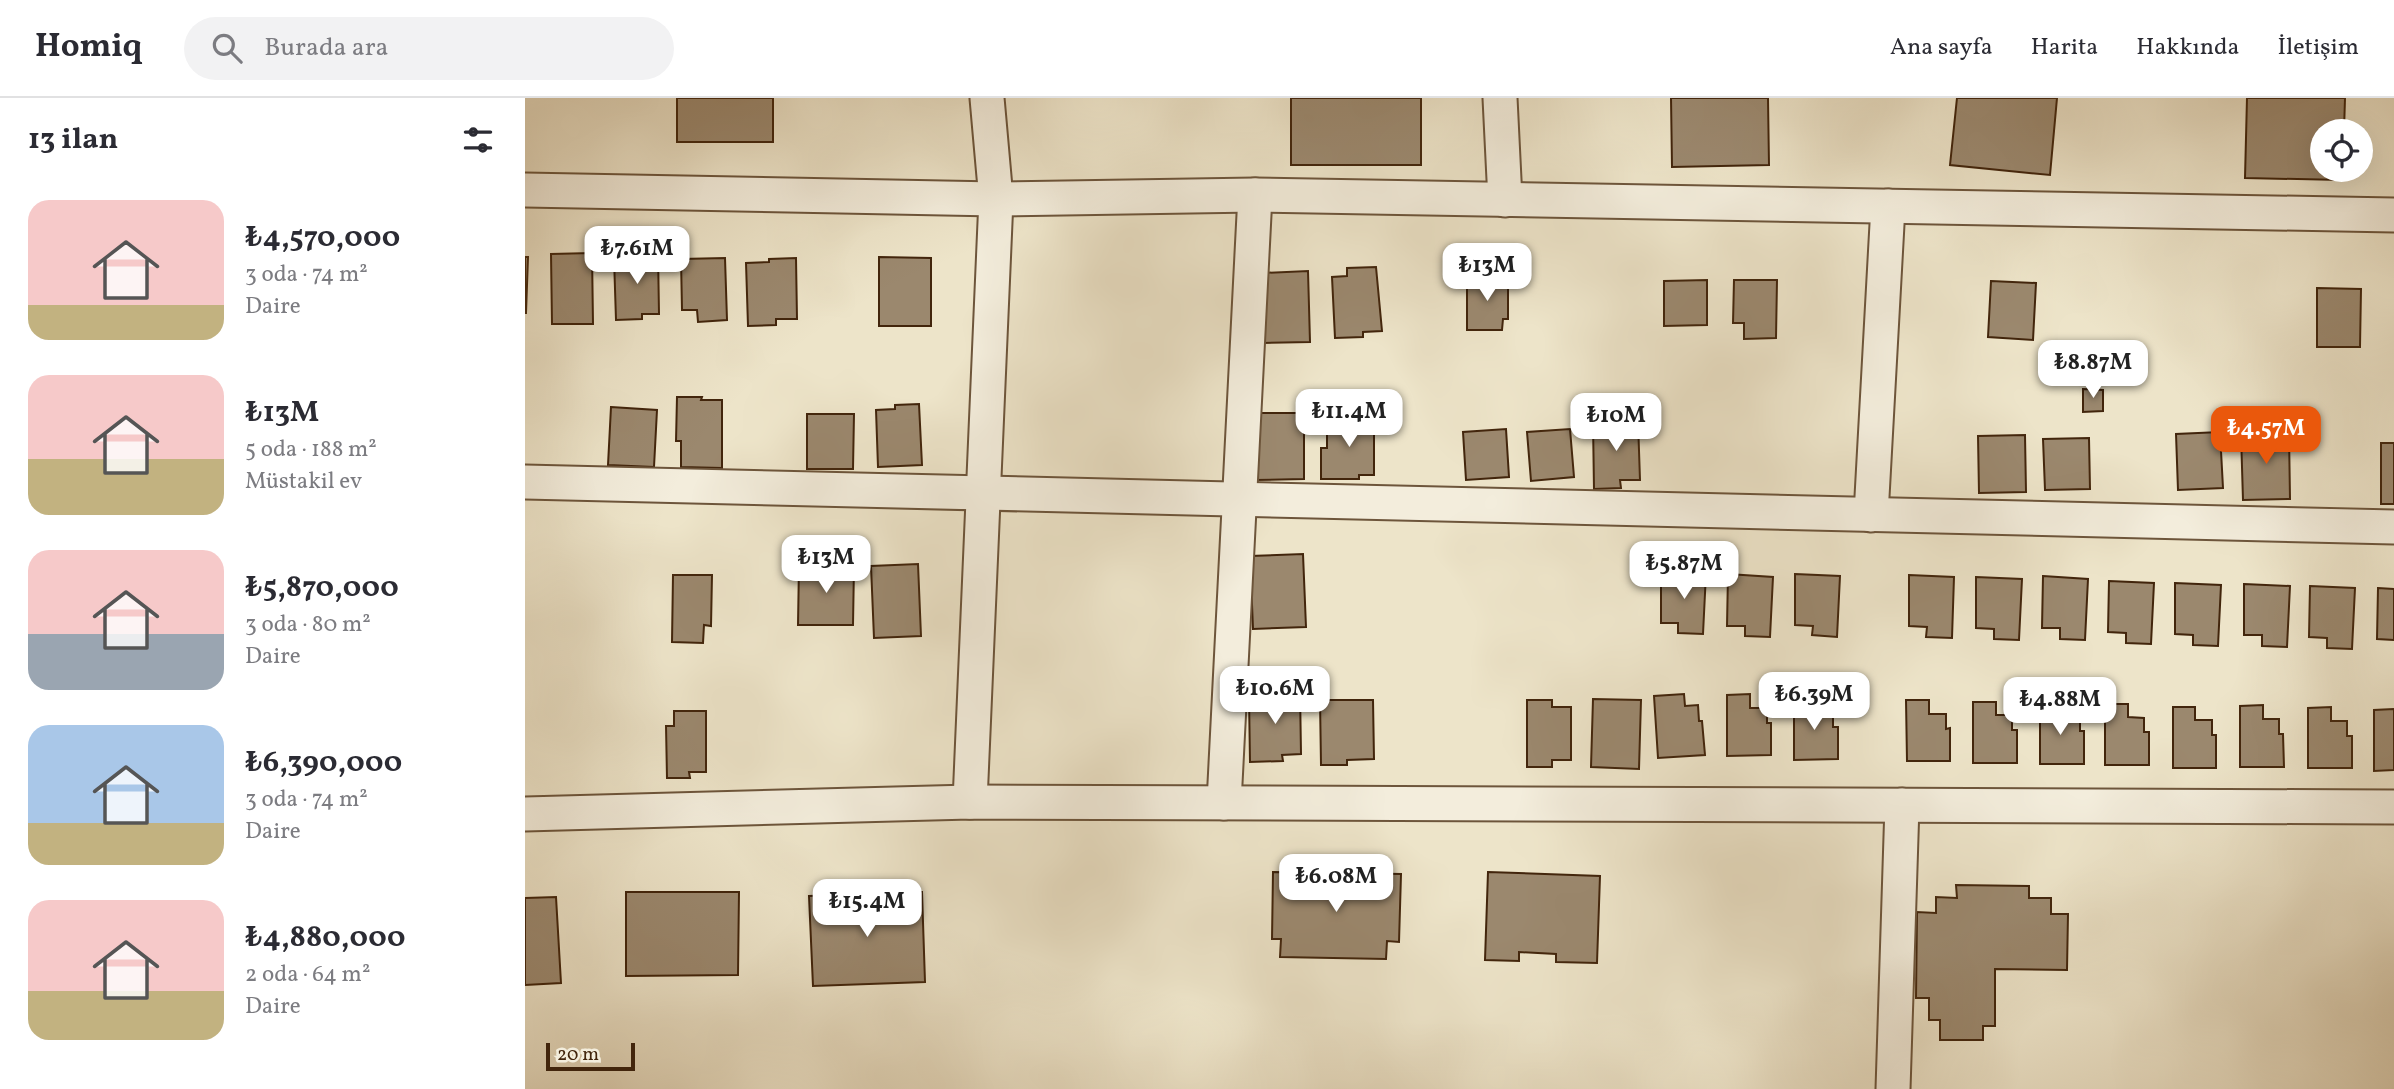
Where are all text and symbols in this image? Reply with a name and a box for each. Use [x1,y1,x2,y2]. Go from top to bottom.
search box [184,17,674,80]
text: Homiq [35,25,142,71]
icon: search [208,29,246,67]
text: Burada ara [264,30,389,66]
text: Ana sayfa [1890,31,1993,65]
text: Harita [2031,31,2098,65]
text: Hakkında [2136,31,2240,65]
text: İletişim [2278,31,2359,65]
text: 13 ilan [28,119,118,161]
map controls [2310,119,2373,182]
button: locate [2310,119,2373,182]
icon: filters [459,121,497,159]
text: ₺4,570,000 [245,217,400,259]
pin: ₺7.61M [580,226,694,286]
icon: home [84,228,168,312]
text: ₺7.61M [601,233,673,265]
pin: ₺13M [1446,244,1528,303]
text: ₺13M [1459,250,1515,282]
text: 3 oda · 74 m² [245,259,368,291]
text: Daire [245,291,301,323]
pin: ₺8.87M [2036,341,2150,400]
text: ₺8.87M [2054,347,2132,379]
pin: ₺11.4M [1292,390,1406,449]
text: ₺13M [245,392,319,434]
pin: ₺10M [1575,394,1657,453]
text: ₺11.4M [1312,396,1386,428]
text: ₺10M [1586,400,1646,432]
icon: home [84,403,168,487]
pin: ₺4.57M [2209,406,2323,466]
text: ₺4.57M [2227,413,2305,445]
text: 5 oda · 188 m² [245,434,377,466]
text: Müstakil ev [245,466,362,498]
pin: ₺13M [785,536,867,595]
text: ₺13M [798,542,854,574]
pin: ₺5.87M [1627,542,1741,601]
text: ₺5.87M [1646,548,1722,580]
text: ₺5,870,000 [245,567,399,609]
icon: home [84,578,168,662]
text: 3 oda · 80 m² [245,609,371,641]
text: Daire [245,641,301,673]
pin: ₺10.6M [1218,666,1332,726]
pin: ₺6.39M [1757,672,1871,732]
text: ₺10.6M [1236,673,1314,705]
pin: ₺4.88M [2003,678,2117,737]
text: ₺6.39M [1775,679,1853,711]
text: ₺4.88M [2019,684,2101,716]
text: ₺6,390,000 [245,742,402,784]
icon: home [84,753,168,837]
text: 3 oda · 74 m² [245,784,368,816]
text: Daire [245,816,301,848]
pin: ₺6.08M [1279,854,1393,914]
text: ₺6.08M [1295,861,1377,893]
pin: ₺15.4M [810,880,924,939]
text: ₺15.4M [829,886,905,918]
text: ₺4,880,000 [245,917,405,959]
icon: home [84,928,168,1012]
text: 2 oda · 64 m² [245,959,370,991]
text: Daire [245,991,301,1023]
scale bar [546,1040,635,1072]
text: 20 m [557,1042,599,1068]

